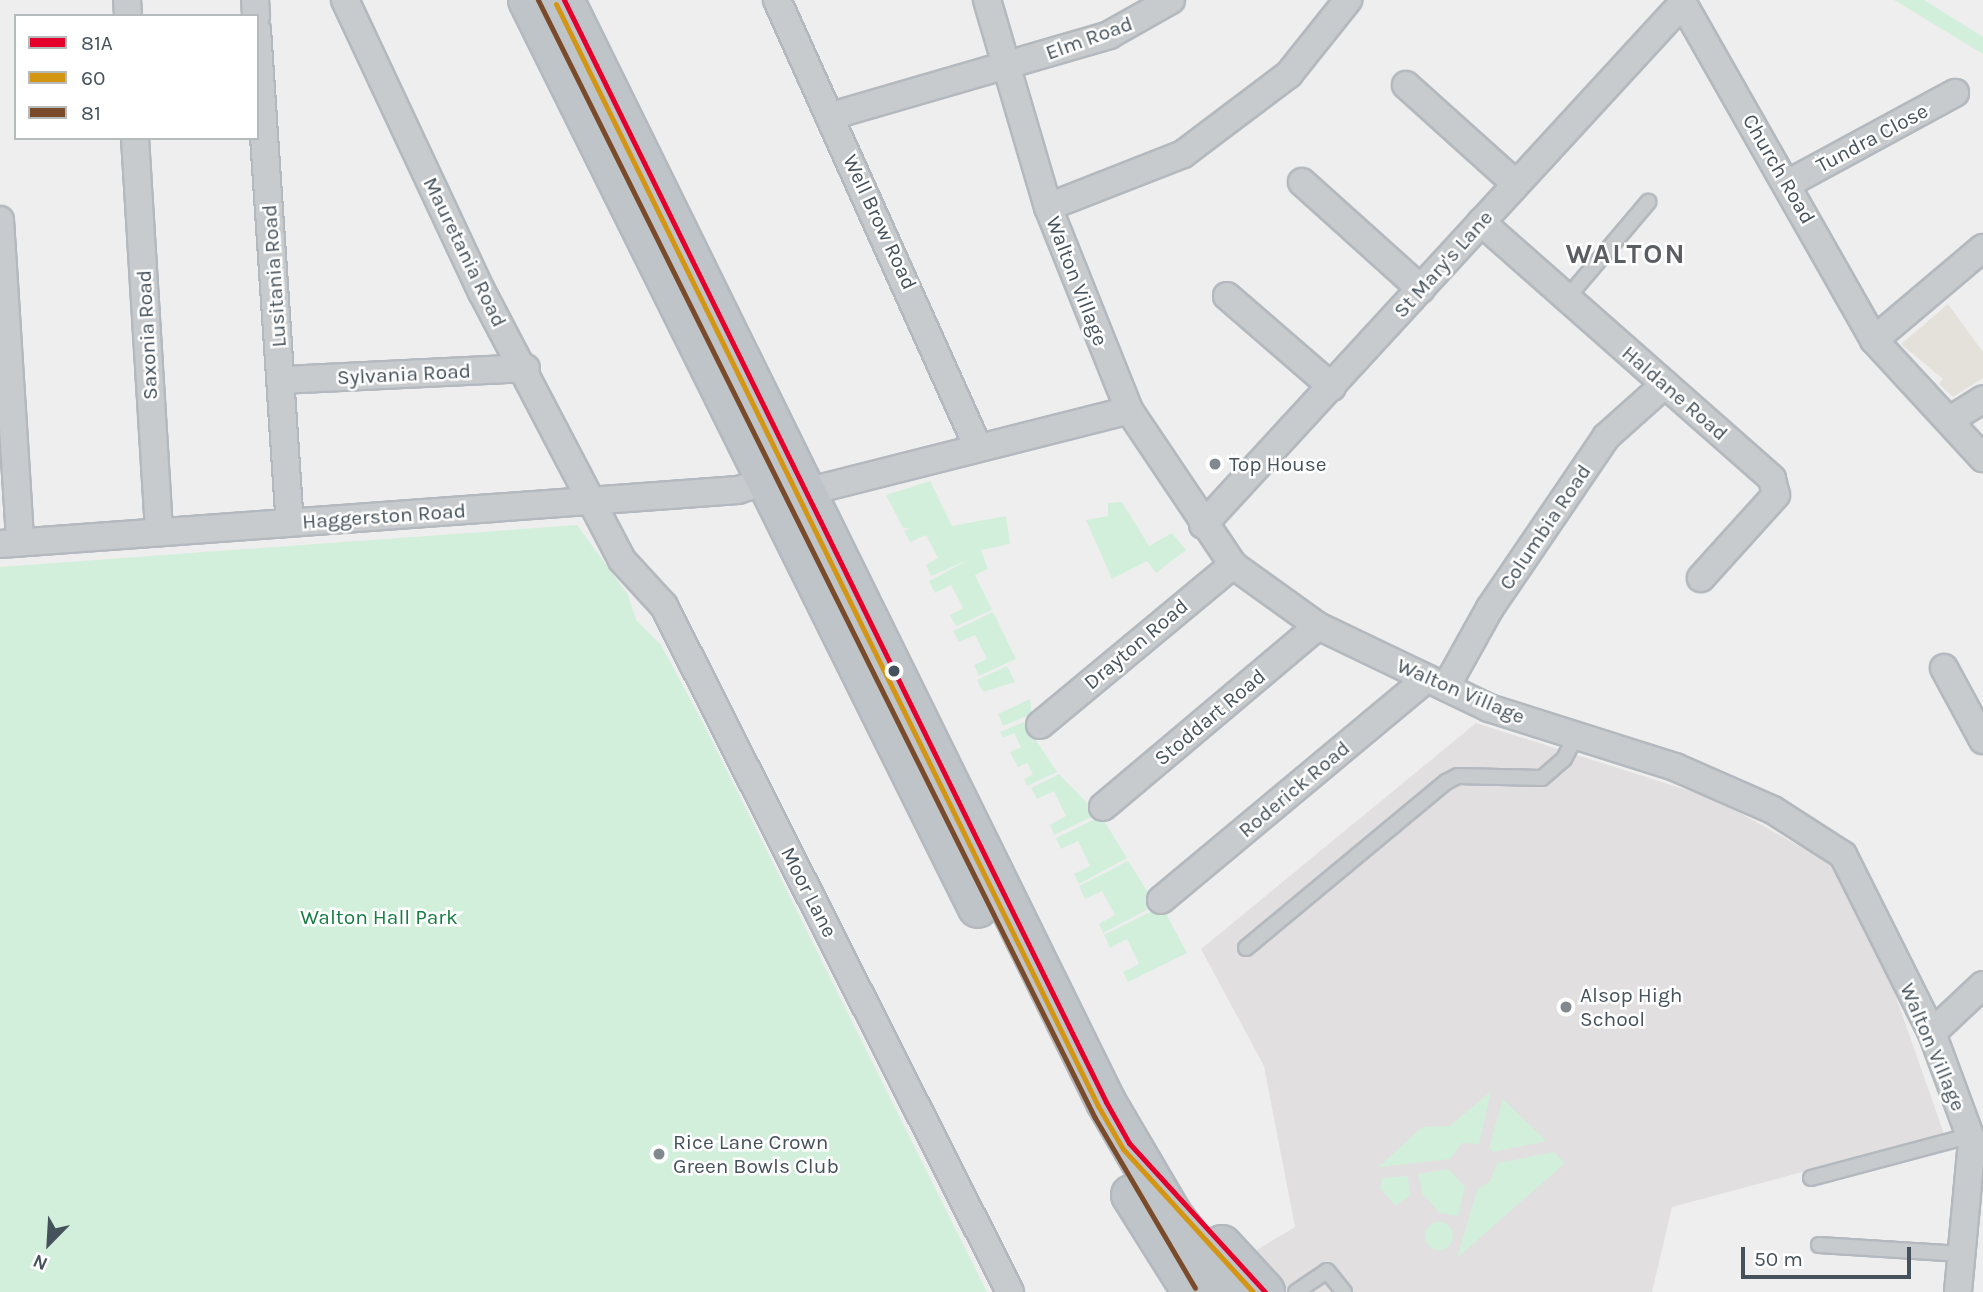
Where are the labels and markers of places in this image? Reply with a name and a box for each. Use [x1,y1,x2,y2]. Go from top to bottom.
place label: Top House [1229,451,1327,477]
marker: Top House [1207,456,1223,472]
unlabelled marker [887,664,901,678]
place label: Alsop High School [1580,982,1683,1032]
marker: Alsop High School [1558,999,1574,1015]
place label: Rice Lane Crown Green Bowls Club [673,1129,839,1179]
marker: Rice Lane Crown Green Bowls Club [651,1146,667,1162]

